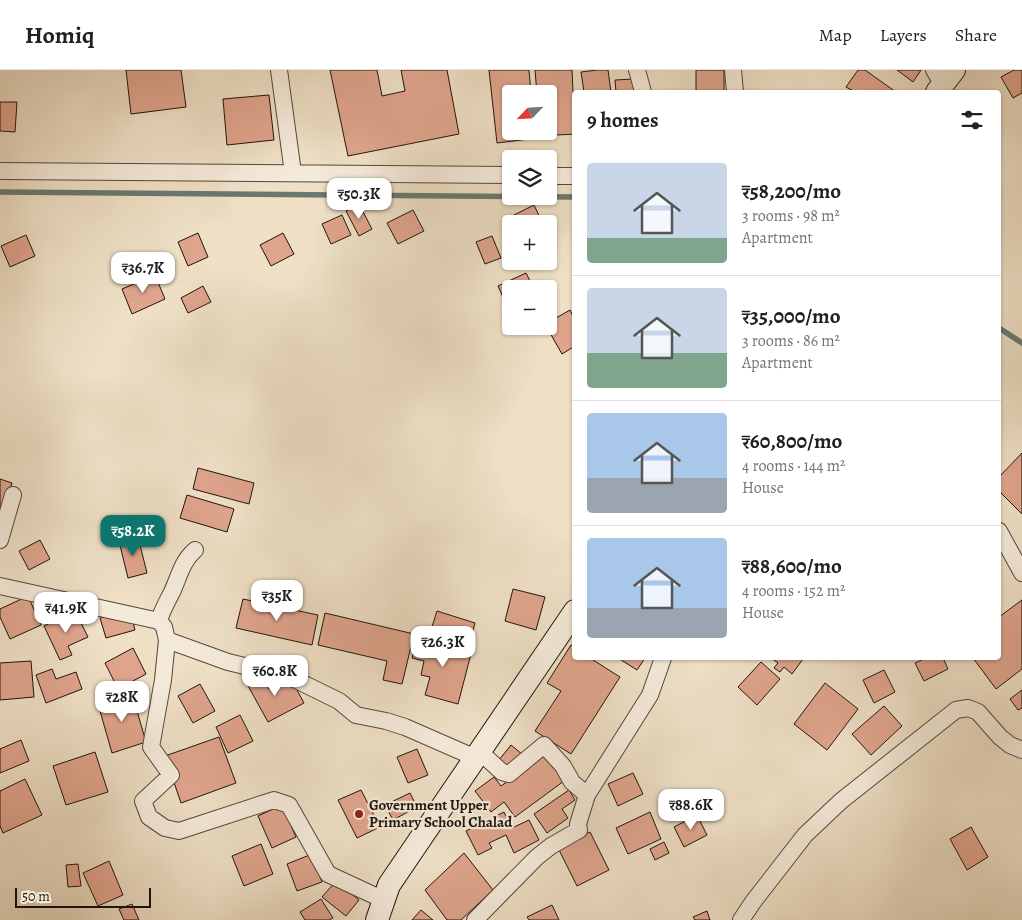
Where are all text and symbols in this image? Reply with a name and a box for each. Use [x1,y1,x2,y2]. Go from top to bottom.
text: Homiq [25,19,94,51]
text: Map [819,23,852,47]
text: Layers [880,23,927,47]
text: Share [955,23,997,47]
north arrow [502,85,558,140]
map controls [502,85,557,335]
text: 9 homes [587,106,658,134]
icon: filters [958,106,986,134]
button: layers [502,150,557,205]
text: ₹58,200/mo [742,177,841,205]
pin: ₹50.3K [318,178,400,220]
text: ₹50.3K [338,183,380,205]
icon: home [627,183,687,243]
text: 3 rooms · 98 m² [742,205,840,227]
button: + [502,215,557,270]
text: Apartment [742,227,813,249]
pin: ₹36.7K [102,252,184,294]
text: ₹36.7K [122,257,164,279]
button: − [502,280,557,335]
text: ₹35,000/mo [742,302,841,330]
icon: home [627,308,687,368]
text: 3 rooms · 86 m² [742,330,840,352]
text: Apartment [742,352,813,374]
text: ₹60,800/mo [742,427,842,455]
icon: home [627,433,687,493]
text: 4 rooms · 144 m² [742,455,845,477]
text: House [742,477,784,499]
pin: ₹58.2K [92,514,174,557]
text: ₹58.2K [111,520,155,542]
text: ₹88,600/mo [742,552,842,580]
icon: home [627,558,687,618]
pin: ₹35K [247,580,307,622]
text: 4 rooms · 152 m² [742,580,845,602]
text: ₹35K [262,585,292,607]
pin: ₹41.9K [25,592,107,634]
text: ₹41.9K [45,597,87,619]
text: House [742,602,784,624]
pin: ₹26.3K [402,626,484,668]
text: ₹26.3K [422,631,464,653]
pin: ₹60.8K [234,654,316,697]
text: ₹60.8K [253,660,297,682]
pin: ₹28K [92,680,152,723]
text: ₹28K [106,686,138,708]
pin: ₹88.6K [650,788,732,831]
text: ₹88.6K [669,794,713,816]
place label: Government Upper Primary School Chalad [369,795,513,832]
marker: Government Upper Primary School Chalad [353,808,365,820]
scale bar [15,885,151,908]
text: 50 m [22,887,50,906]

